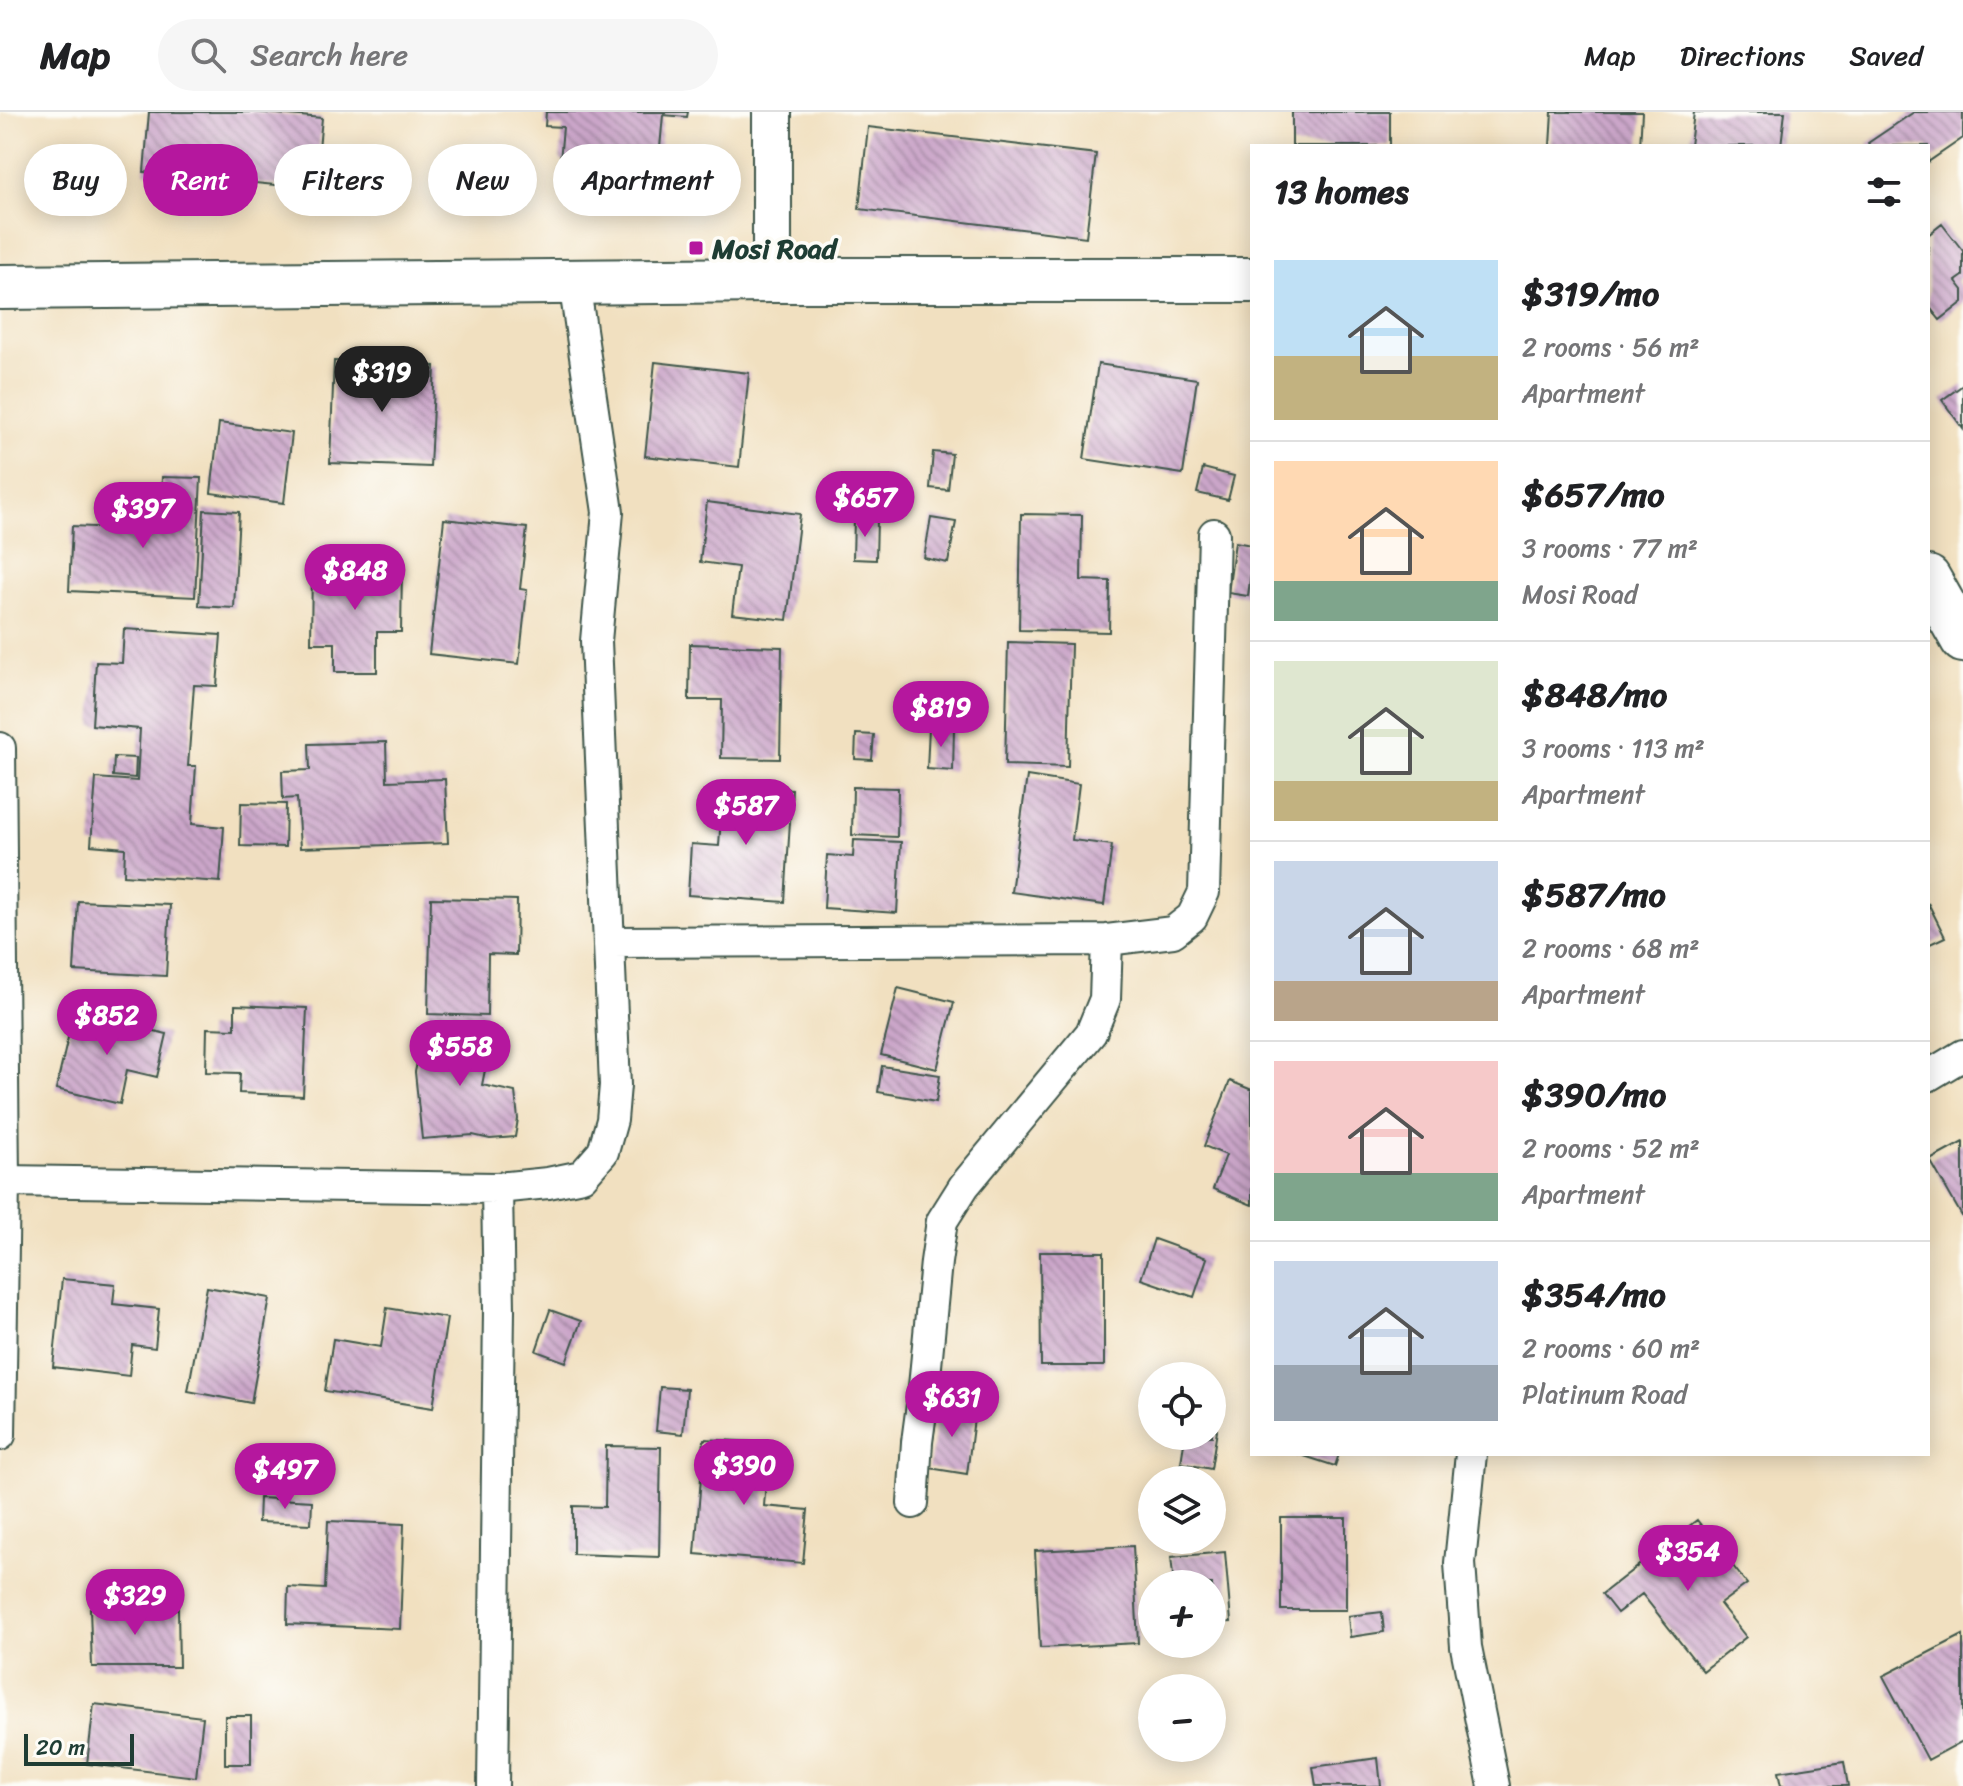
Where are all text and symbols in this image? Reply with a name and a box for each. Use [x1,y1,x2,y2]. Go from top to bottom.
search box [158,19,718,91]
text: Map [40,22,110,89]
text: Search here [250,28,408,82]
text: Map [1584,31,1636,80]
text: Directions [1680,31,1805,80]
text: Saved [1849,31,1923,80]
icon: search [186,33,230,77]
chip: Buy [24,144,127,216]
chip: Rent [143,144,258,216]
chip: Filters [274,144,412,216]
chip: New [428,144,537,216]
chip: Apartment [553,144,741,216]
text: 13 homes [1274,162,1409,222]
icon: filters [1862,170,1906,214]
place label: Mosi Road [711,224,839,273]
marker: Mosi Road [687,239,705,257]
text: $319/mo [1522,264,1659,324]
icon: home [1338,292,1434,388]
text: 2 rooms · 56 m² [1522,324,1700,370]
pin: $319 [335,346,429,414]
text: $319 [353,349,411,395]
text: Apartment [1522,370,1645,416]
text: $657/mo [1522,465,1665,525]
pin: $657 [818,471,912,539]
text: $657 [834,474,897,520]
pin: $397 [96,482,190,550]
text: $397 [112,485,174,531]
icon: home [1338,493,1434,589]
text: 3 rooms · 77 m² [1522,525,1698,571]
pin: $848 [308,544,402,612]
text: $848 [322,547,388,593]
text: Mosi Road [1522,571,1638,617]
text: $848/mo [1522,665,1667,725]
pin: $819 [894,681,988,749]
text: $819 [911,684,971,730]
icon: home [1338,693,1434,789]
text: 3 rooms · 113 m² [1522,725,1705,771]
text: Apartment [1522,771,1645,817]
pin: $587 [699,779,793,847]
text: $587 [714,782,778,828]
text: $587/mo [1522,865,1666,925]
icon: home [1338,893,1434,989]
text: 2 rooms · 68 m² [1522,925,1699,971]
text: Apartment [1522,971,1645,1017]
pin: $852 [60,989,154,1057]
text: $852 [75,992,139,1038]
pin: $558 [413,1020,507,1088]
text: $558 [428,1023,492,1069]
text: $390/mo [1522,1065,1666,1125]
icon: home [1338,1093,1434,1189]
text: 2 rooms · 52 m² [1522,1125,1700,1171]
text: Apartment [1522,1171,1645,1217]
text: $354/mo [1522,1265,1666,1325]
icon: home [1338,1293,1434,1389]
text: 2 rooms · 60 m² [1522,1325,1700,1371]
map controls [1138,1362,1226,1762]
button: locate [1138,1362,1226,1450]
pin: $631 [905,1371,999,1439]
text: Platinum Road [1522,1371,1687,1417]
text: $631 [923,1374,981,1420]
pin: $390 [697,1439,791,1507]
text: $390 [712,1442,776,1488]
pin: $497 [238,1443,332,1511]
text: $497 [253,1446,317,1492]
button: layers [1138,1466,1226,1554]
pin: $354 [1641,1525,1735,1593]
text: $354 [1656,1528,1720,1574]
pin: $329 [88,1569,182,1637]
button: + [1138,1570,1226,1658]
text: $329 [104,1572,166,1618]
button: − [1138,1674,1226,1762]
text: 20 m [36,1728,85,1767]
scale bar [24,1730,134,1766]

